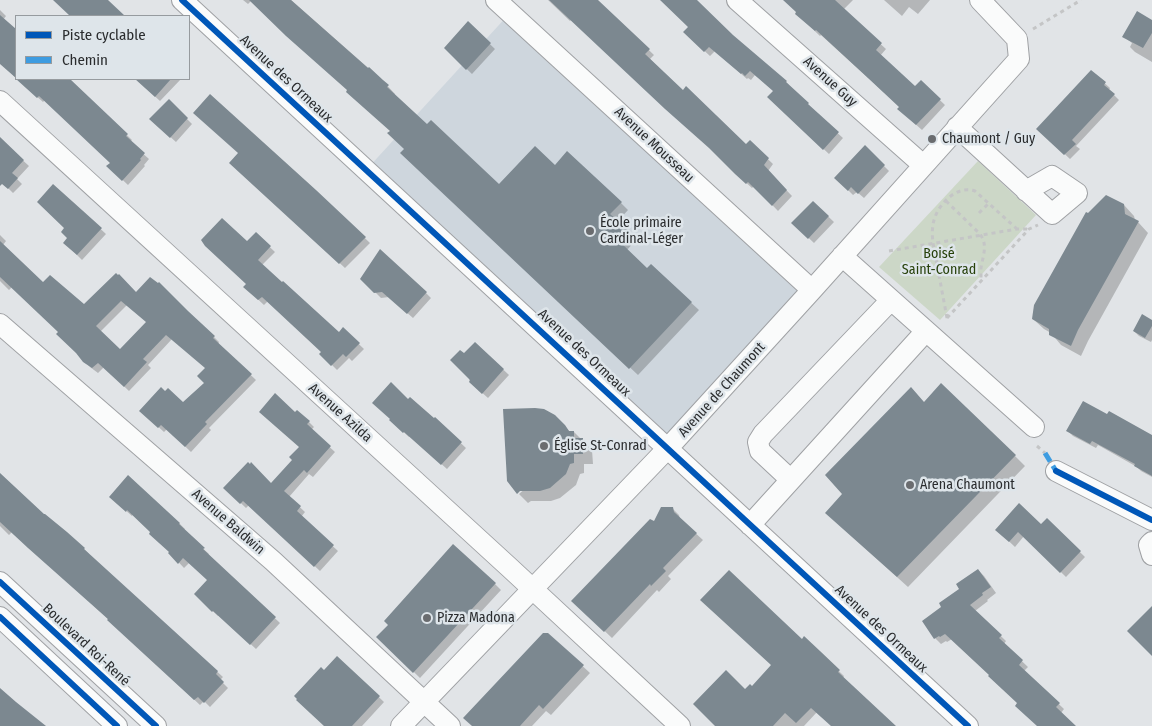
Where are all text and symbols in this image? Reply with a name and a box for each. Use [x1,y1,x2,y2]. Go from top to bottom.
legend [15,15,190,80]
text: Piste cyclable [62,26,146,44]
street label: Avenue des Ormeaux [236,32,336,126]
text: Chemin [62,51,108,69]
street label: Avenue Guy [800,53,860,111]
street label: Avenue Mousseau [611,104,697,186]
place label: Chaumont / Guy [942,131,1035,147]
marker: Chaumont / Guy [926,133,938,145]
place label: École primaire Cardinal-Léger [600,215,683,248]
marker: École primaire Cardinal-Léger [584,225,596,237]
park label: Boisé Saint-Conrad [902,246,976,278]
street label: Avenue des Ormeaux [534,306,634,400]
street label: Avenue de Chaumont [675,339,769,441]
street label: Avenue Azilda [305,380,375,446]
place label: Église St-Conrad [554,438,647,454]
marker: Église St-Conrad [538,440,550,452]
place label: Arena Chaumont [920,477,1015,493]
marker: Arena Chaumont [904,479,916,491]
street label: Avenue Baldwin [188,486,268,558]
street label: Avenue des Ormeaux [831,582,931,676]
street label: Boulevard Roi-René [39,600,133,690]
place label: Pizza Madona [437,610,515,626]
marker: Pizza Madona [421,612,433,624]

